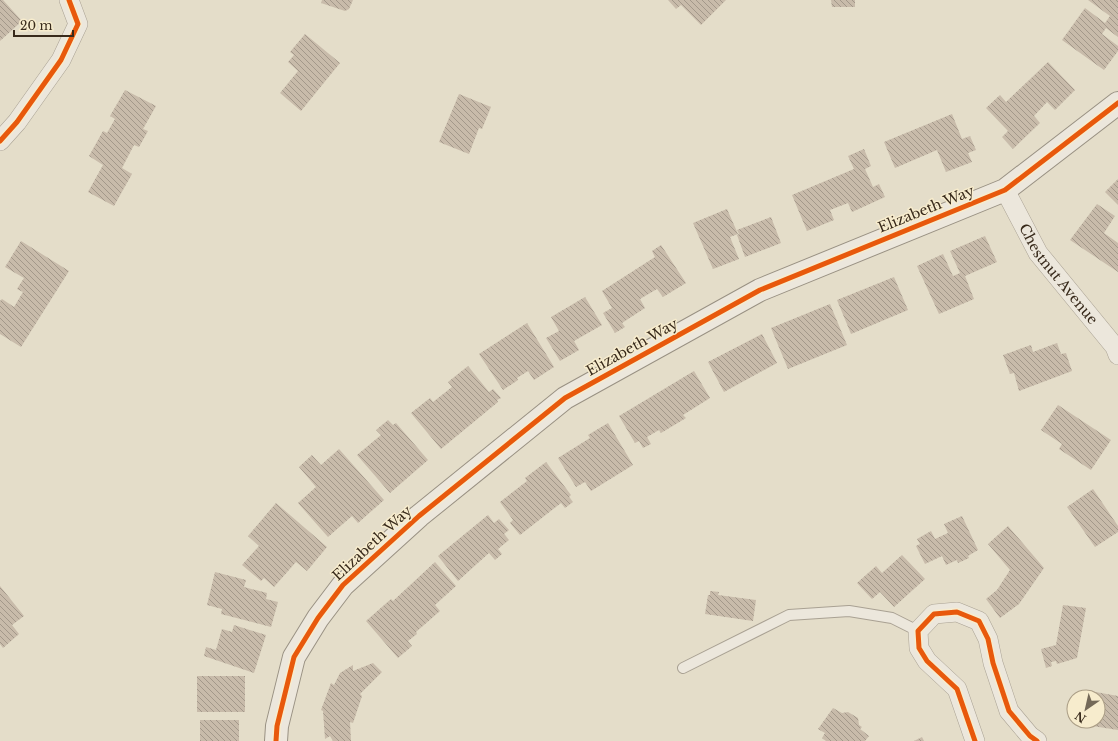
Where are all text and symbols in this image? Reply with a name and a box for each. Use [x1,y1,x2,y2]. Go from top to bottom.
scale bar [14,12,73,38]
text: 20 m [20,18,52,33]
street label: Elizabeth Way [875,181,977,236]
street label: Chestnut Avenue [1015,220,1102,328]
street label: Elizabeth Way [583,314,681,380]
street label: Elizabeth Way [328,502,416,584]
north arrow [1066,689,1106,729]
text: N [1072,708,1089,726]

